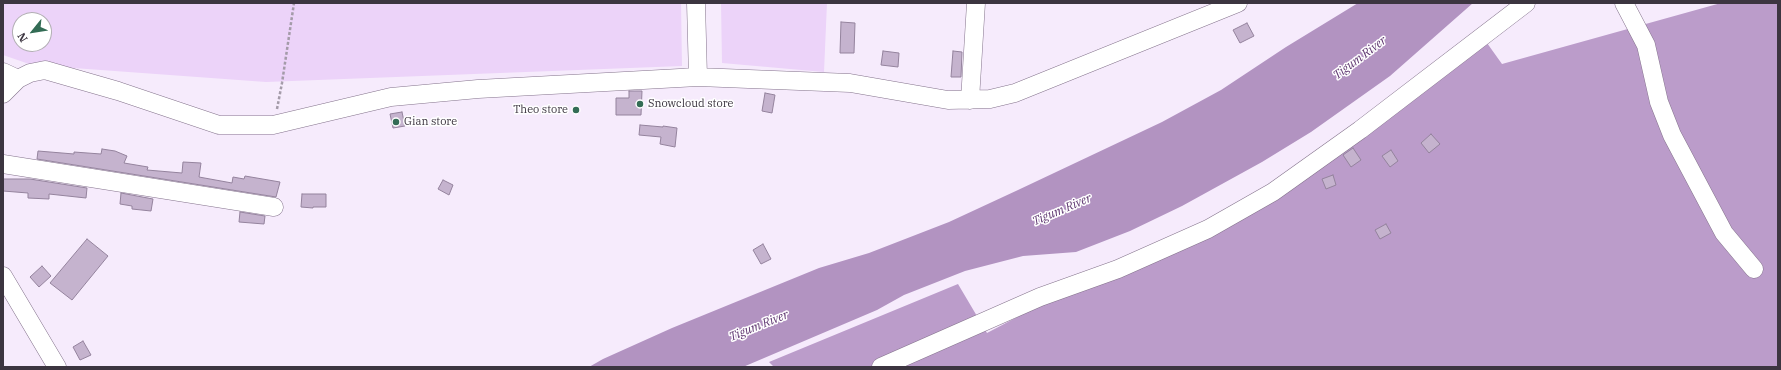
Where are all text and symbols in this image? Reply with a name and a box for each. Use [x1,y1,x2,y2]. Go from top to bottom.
north arrow [12,12,52,52]
text: N [14,30,31,45]
water label: Tigum River [1331,33,1389,83]
place label: Snowcloud store [648,97,733,111]
marker: Snowcloud store [635,99,645,109]
place label: Theo store [513,103,568,117]
marker: Theo store [571,105,581,115]
place label: Gian store [404,115,457,129]
marker: Gian store [391,117,401,127]
water label: Tigum River [1030,191,1094,229]
water label: Tigum River [727,308,791,344]

